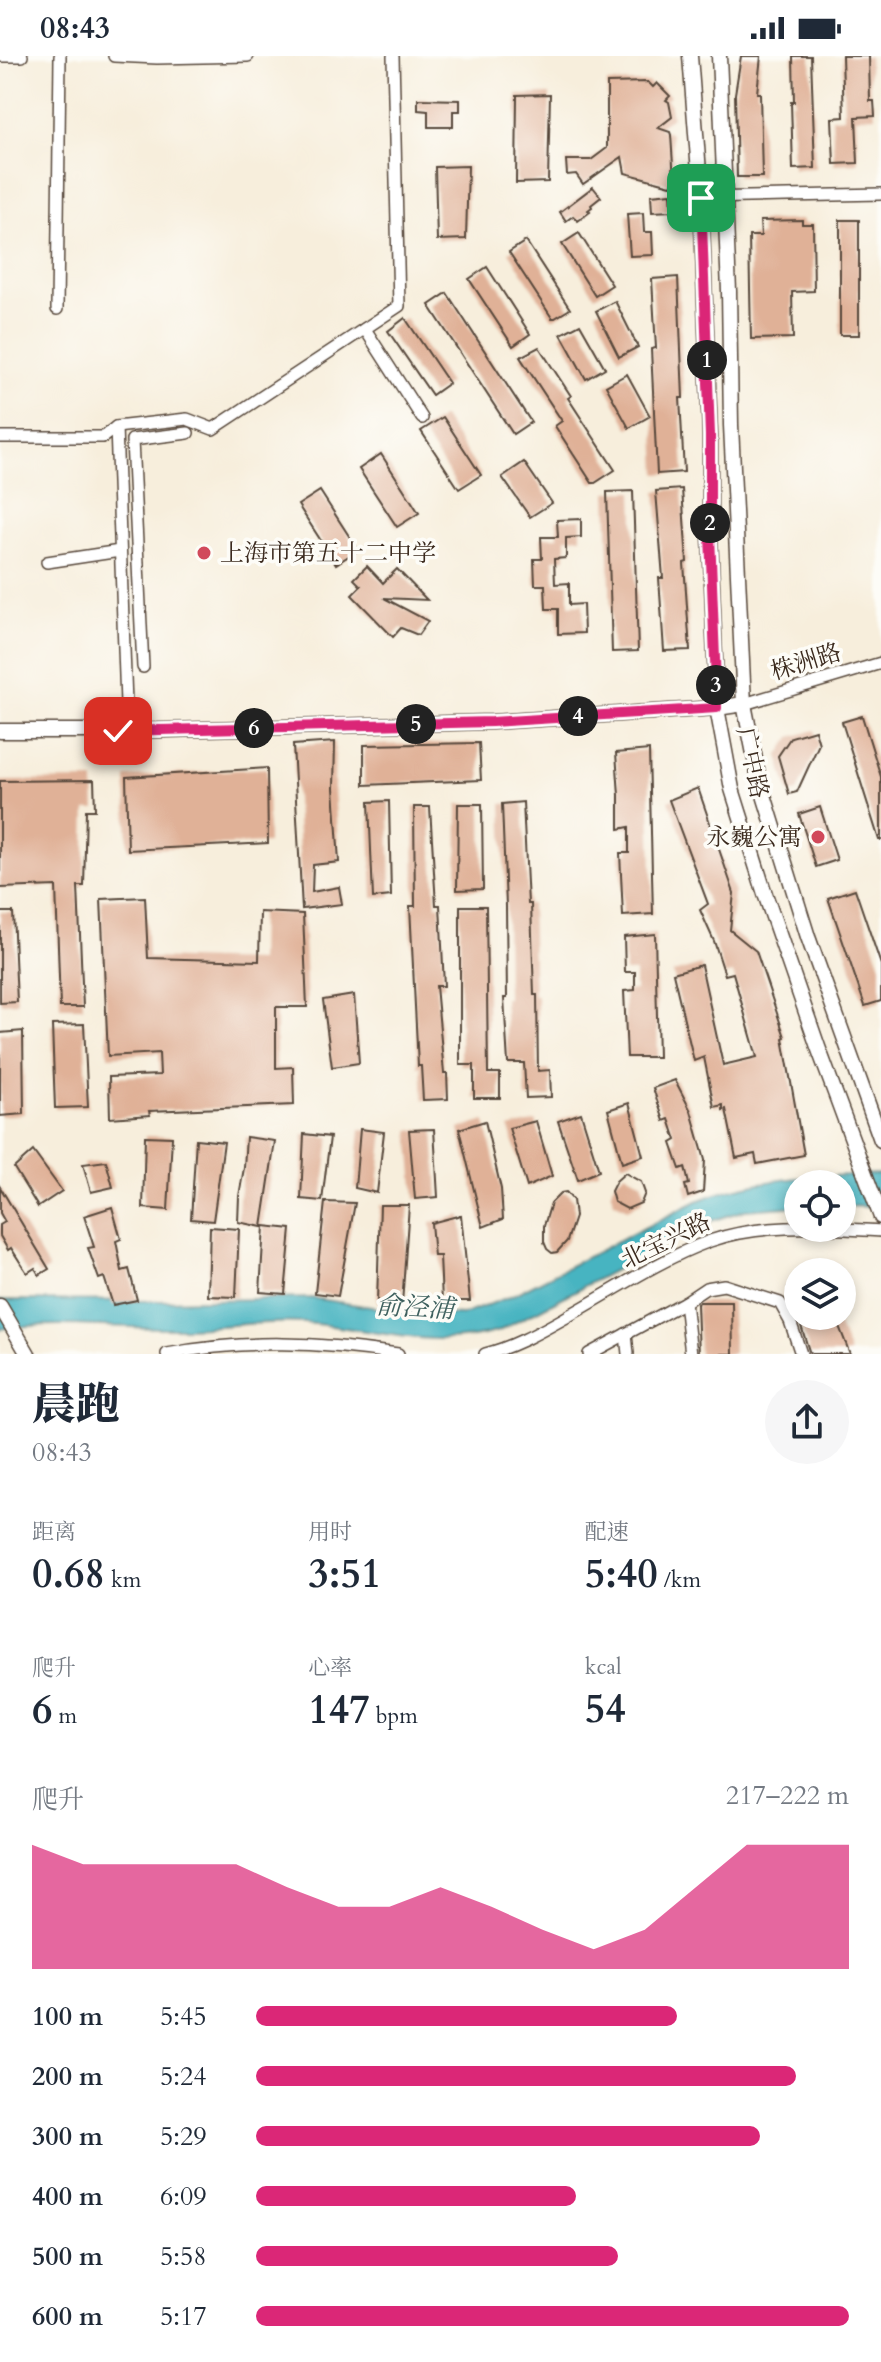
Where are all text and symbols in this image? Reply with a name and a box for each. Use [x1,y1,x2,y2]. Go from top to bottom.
text: 08:43 [40,8,110,49]
pin [667,164,735,232]
icon: arrive [679,176,723,220]
pin: 1 [687,340,727,380]
text: 1 [701,345,713,375]
pin: 2 [690,503,730,543]
text: 2 [704,508,716,538]
place label: 上海市第五十二中学 [220,537,436,570]
marker: 上海市第五十二中学 [195,544,213,562]
street label: 株洲路 [767,636,845,688]
pin: 3 [696,665,736,705]
text: 3 [710,670,722,700]
pin: 4 [558,696,598,736]
pin [84,697,152,765]
text: 4 [572,701,584,731]
pin: 5 [396,704,436,744]
pin: 6 [234,708,274,748]
icon: check [96,709,140,753]
text: 5 [410,709,422,739]
text: 6 [248,713,260,743]
street label: 广中路 [728,724,776,802]
place label: 永巍公寓 [706,821,802,854]
marker: 永巍公寓 [809,828,827,846]
map controls [784,1170,856,1330]
button: locate [784,1170,856,1242]
street label: 北宝兴路 [616,1205,716,1277]
button: layers [784,1258,856,1330]
water label: 俞泾浦 [375,1287,459,1327]
text: 晨跑 [32,1375,120,1435]
button: share [765,1380,849,1464]
text: 08:43 [32,1435,92,1470]
text: 距离 [32,1517,76,1547]
text: 用时 [308,1517,352,1547]
text: 配速 [585,1517,629,1547]
text: 0.68 [32,1547,105,1602]
text: 3:51 [308,1547,381,1602]
text: 5:40 [585,1547,658,1602]
text: km [105,1565,141,1595]
text: /km [658,1565,701,1595]
text: kcal [585,1652,622,1682]
text: 爬升 [32,1653,76,1683]
text: 心率 [308,1653,352,1683]
text: 54 [585,1682,626,1737]
text: 6 [32,1683,53,1738]
text: 147 [308,1683,370,1738]
text: m [53,1701,77,1731]
text: bpm [370,1701,418,1731]
text: 217–222 m [726,1778,849,1813]
text: 爬升 [32,1782,84,1817]
text: 100 m [32,1999,103,2034]
text: 5:45 [160,1999,207,2034]
text: 200 m [32,2059,103,2094]
text: 5:24 [160,2059,207,2094]
text: 300 m [32,2119,103,2154]
text: 5:29 [160,2119,207,2154]
text: 400 m [32,2179,103,2214]
text: 6:09 [160,2179,207,2214]
text: 500 m [32,2239,103,2274]
text: 5:58 [160,2239,207,2274]
text: 600 m [32,2299,103,2334]
text: 5:17 [160,2299,207,2334]

